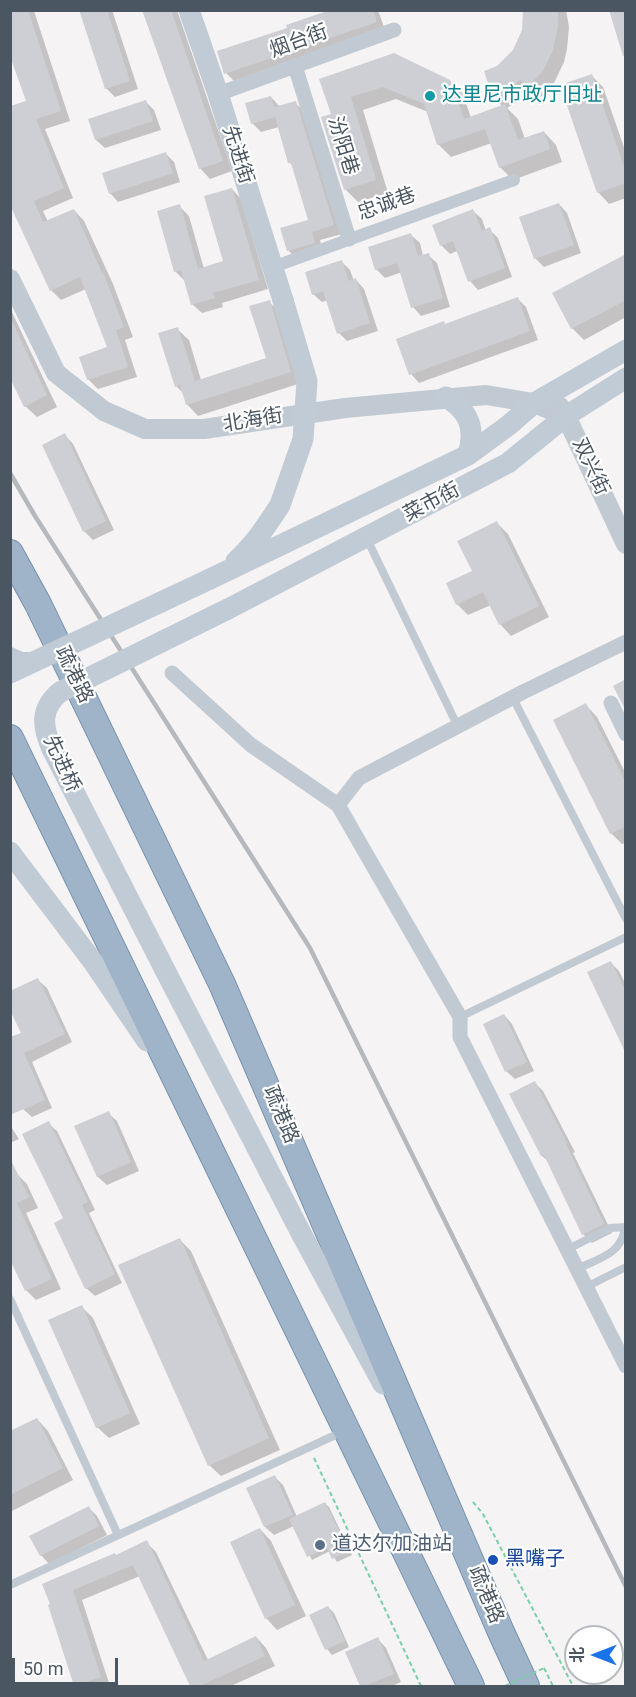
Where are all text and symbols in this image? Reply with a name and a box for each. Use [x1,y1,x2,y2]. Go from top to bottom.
street label: 烟台街 [267,20,331,64]
place label: 达里尼市政厅旧址 [442,84,602,108]
marker: 达里尼市政厅旧址 [423,89,437,103]
street label: 汾阳巷 [322,114,362,178]
street label: 先进街 [216,123,258,187]
street label: 忠诚巷 [355,183,419,227]
street label: 北海街 [221,404,285,438]
street label: 双兴街 [566,435,614,499]
street label: 菜市街 [400,478,464,528]
street label: 疏港路 [49,643,97,707]
street label: 先进桥 [37,732,85,796]
street label: 疏港路 [257,1083,303,1147]
place label: 道达尔加油站 [332,1533,452,1557]
marker: 道达尔加油站 [313,1538,327,1552]
place label: 黑嘴子 [505,1548,565,1572]
marker: 黑嘴子 [486,1553,500,1567]
street label: 疏港路 [462,1563,508,1627]
north arrow [564,1625,624,1685]
scale bar [15,1646,122,1684]
text: 北 [568,1647,587,1663]
text: 50 m [23,1658,63,1679]

